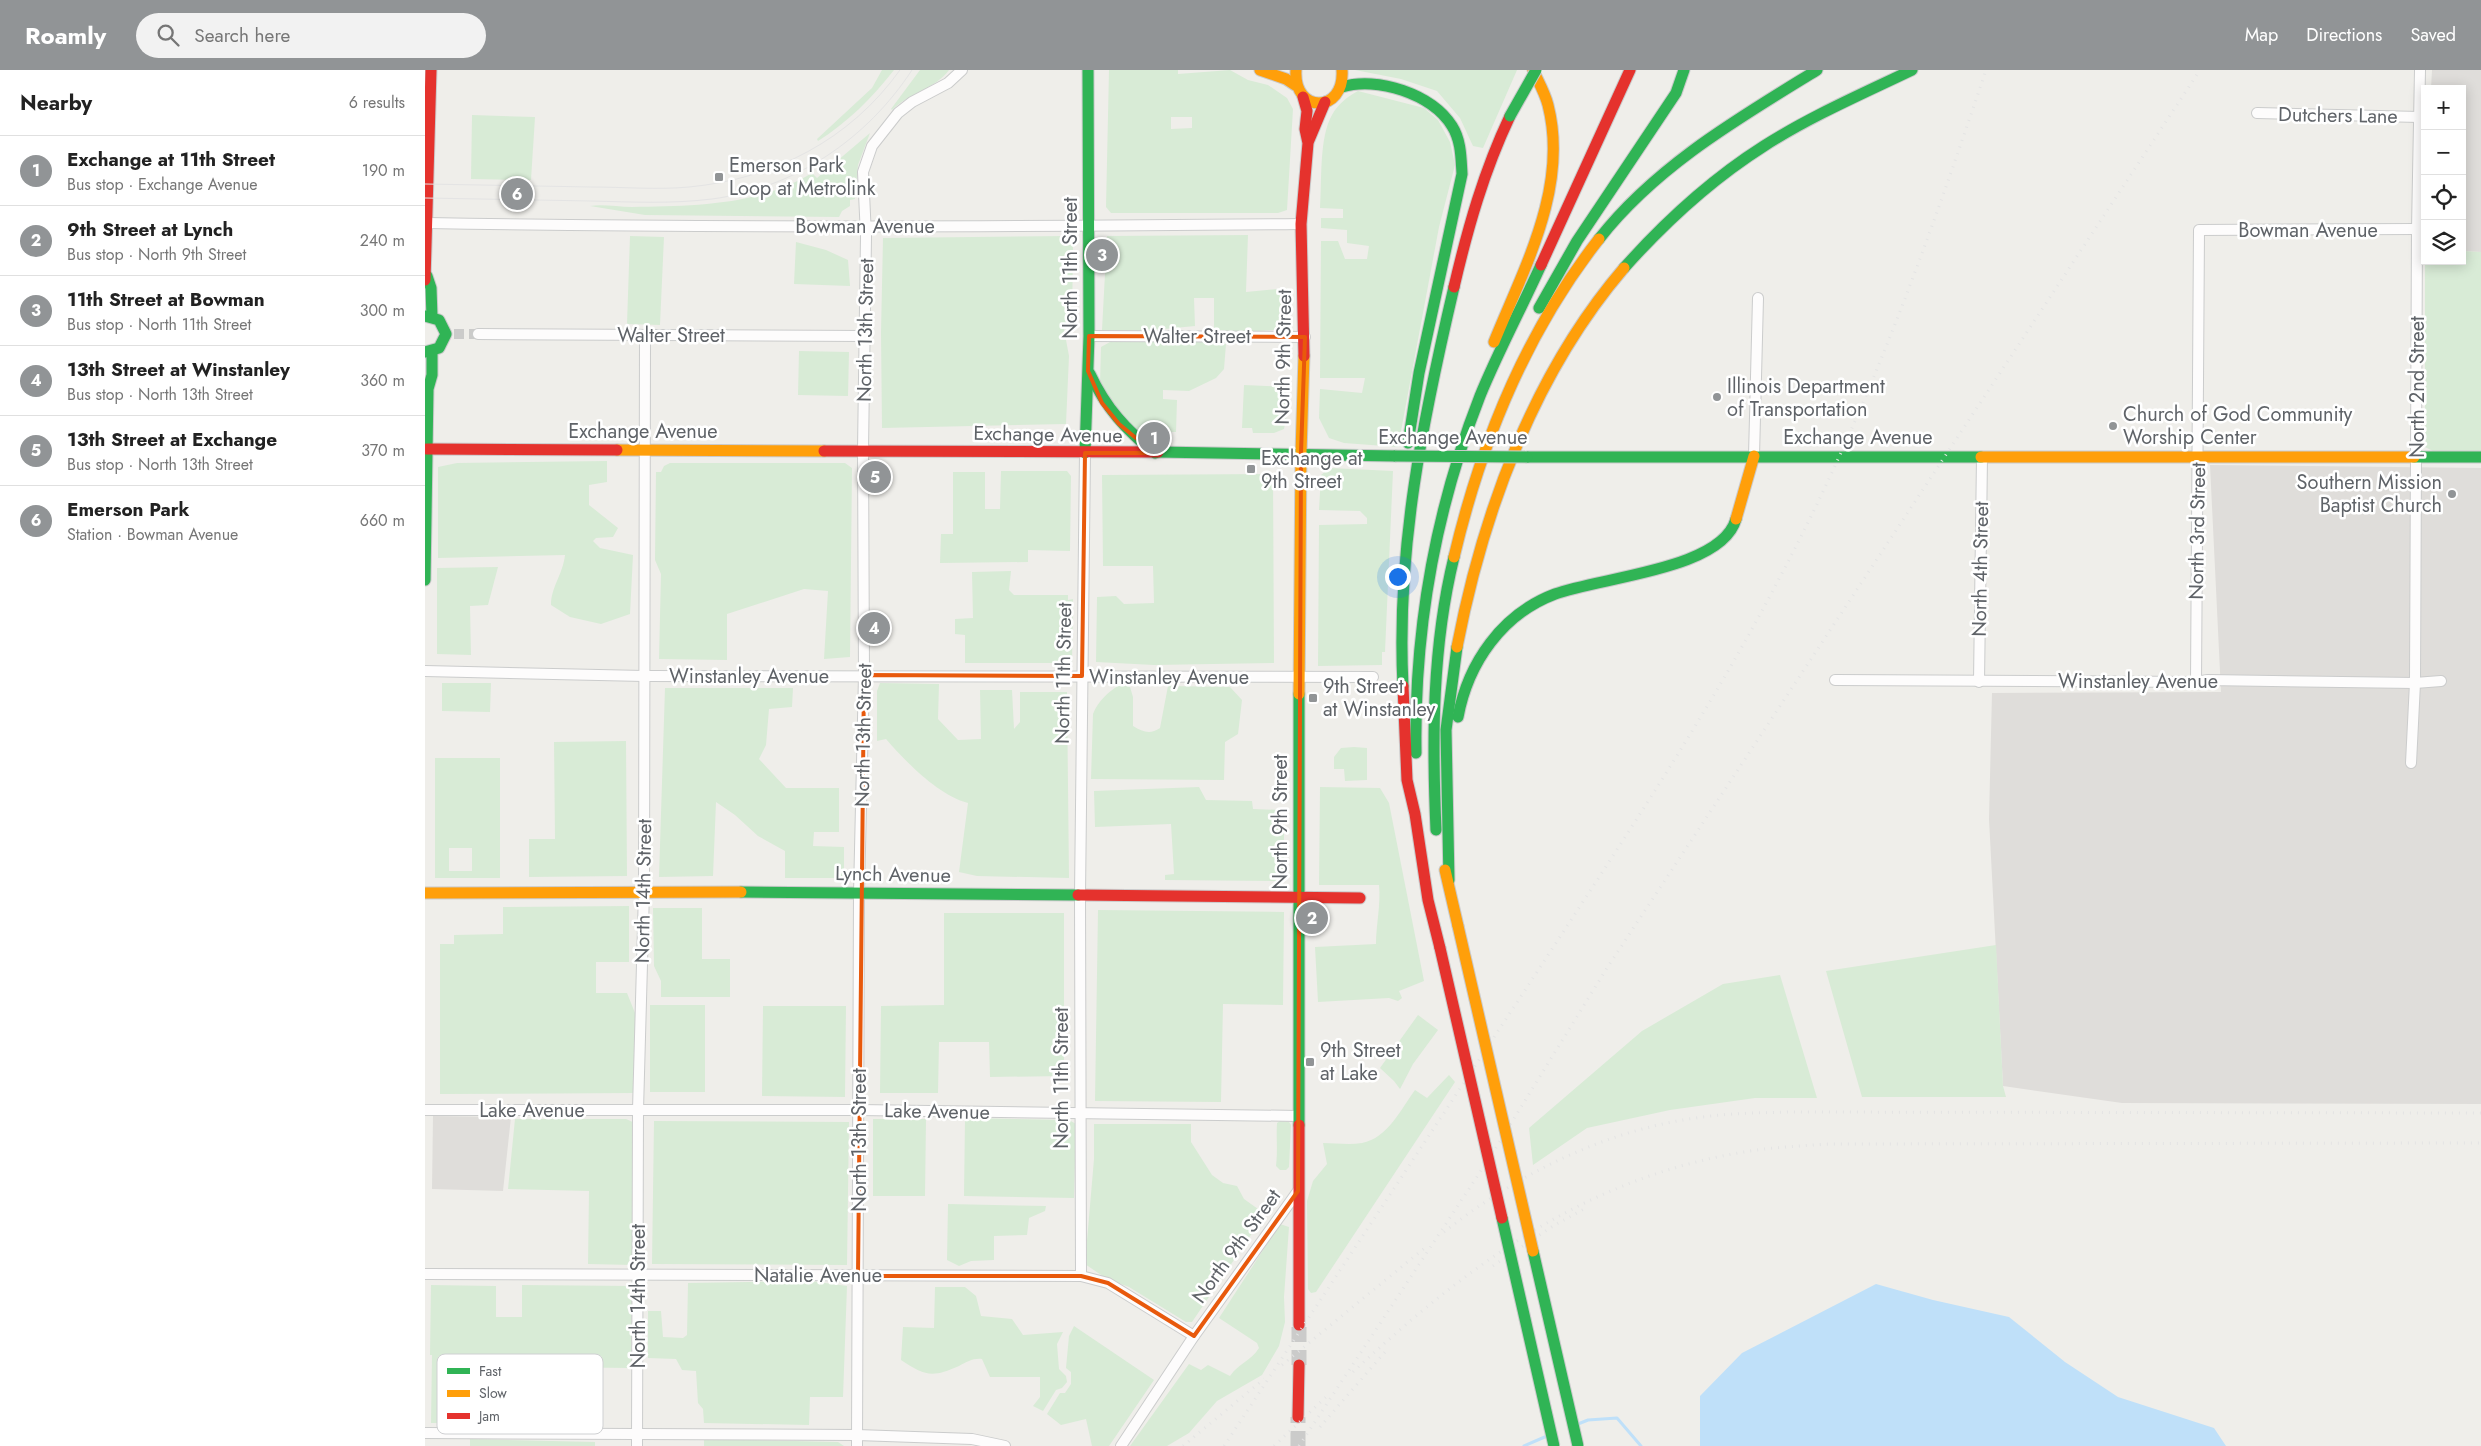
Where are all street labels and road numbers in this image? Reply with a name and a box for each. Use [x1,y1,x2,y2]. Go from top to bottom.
street label: Dutchers Lane [2278,100,2398,131]
street label: North 11th Street [1056,197,1085,339]
street label: Bowman Avenue [795,212,935,241]
street label: Bowman Avenue [2238,216,2378,245]
street label: North 13th Street [850,258,881,402]
street label: North 9th Street [1268,289,1299,425]
street label: North 2nd Street [2403,316,2432,458]
street label: Walter Street [617,321,725,350]
street label: Walter Street [1143,322,1251,351]
street label: Exchange Avenue [568,417,718,446]
street label: Exchange Avenue [973,419,1123,450]
street label: Exchange Avenue [1378,423,1528,452]
street label: Exchange Avenue [1783,423,1933,452]
street label: North 3rd Street [2182,462,2213,600]
street label: North 4th Street [1965,501,1996,637]
street label: North 11th Street [1048,602,1079,744]
street label: Winstanley Avenue [669,662,829,691]
street label: North 13th Street [848,663,879,807]
street label: Winstanley Avenue [1089,663,1249,692]
street label: Winstanley Avenue [2058,667,2218,696]
street label: North 9th Street [1266,754,1295,890]
street label: North 14th Street [628,818,659,963]
street label: Lynch Avenue [835,859,951,890]
street label: North 11th Street [1047,1007,1076,1149]
street label: North 13th Street [845,1068,874,1212]
street label: Lake Avenue [479,1096,585,1125]
street label: Lake Avenue [884,1096,990,1127]
street label: North 9th Street [1185,1183,1288,1309]
street label: North 14th Street [624,1224,653,1368]
street label: Natalie Avenue [754,1261,882,1290]

